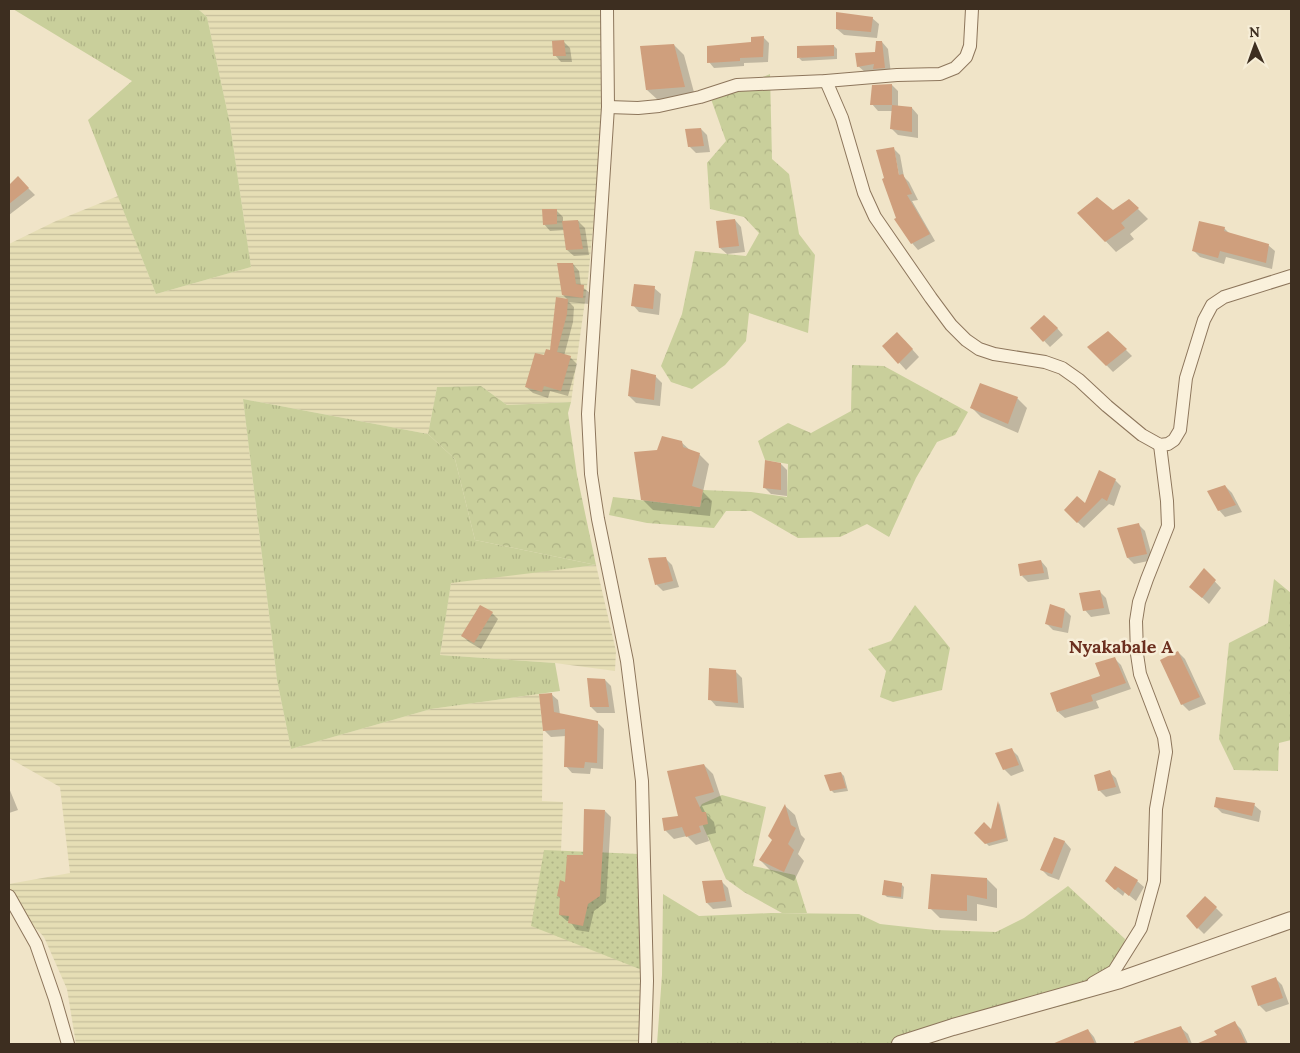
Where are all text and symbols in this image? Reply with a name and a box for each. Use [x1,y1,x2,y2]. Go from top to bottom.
north arrow [1230,20,1280,70]
text: N [1249,23,1260,41]
district label: Nyakabale A [1069,635,1173,658]

